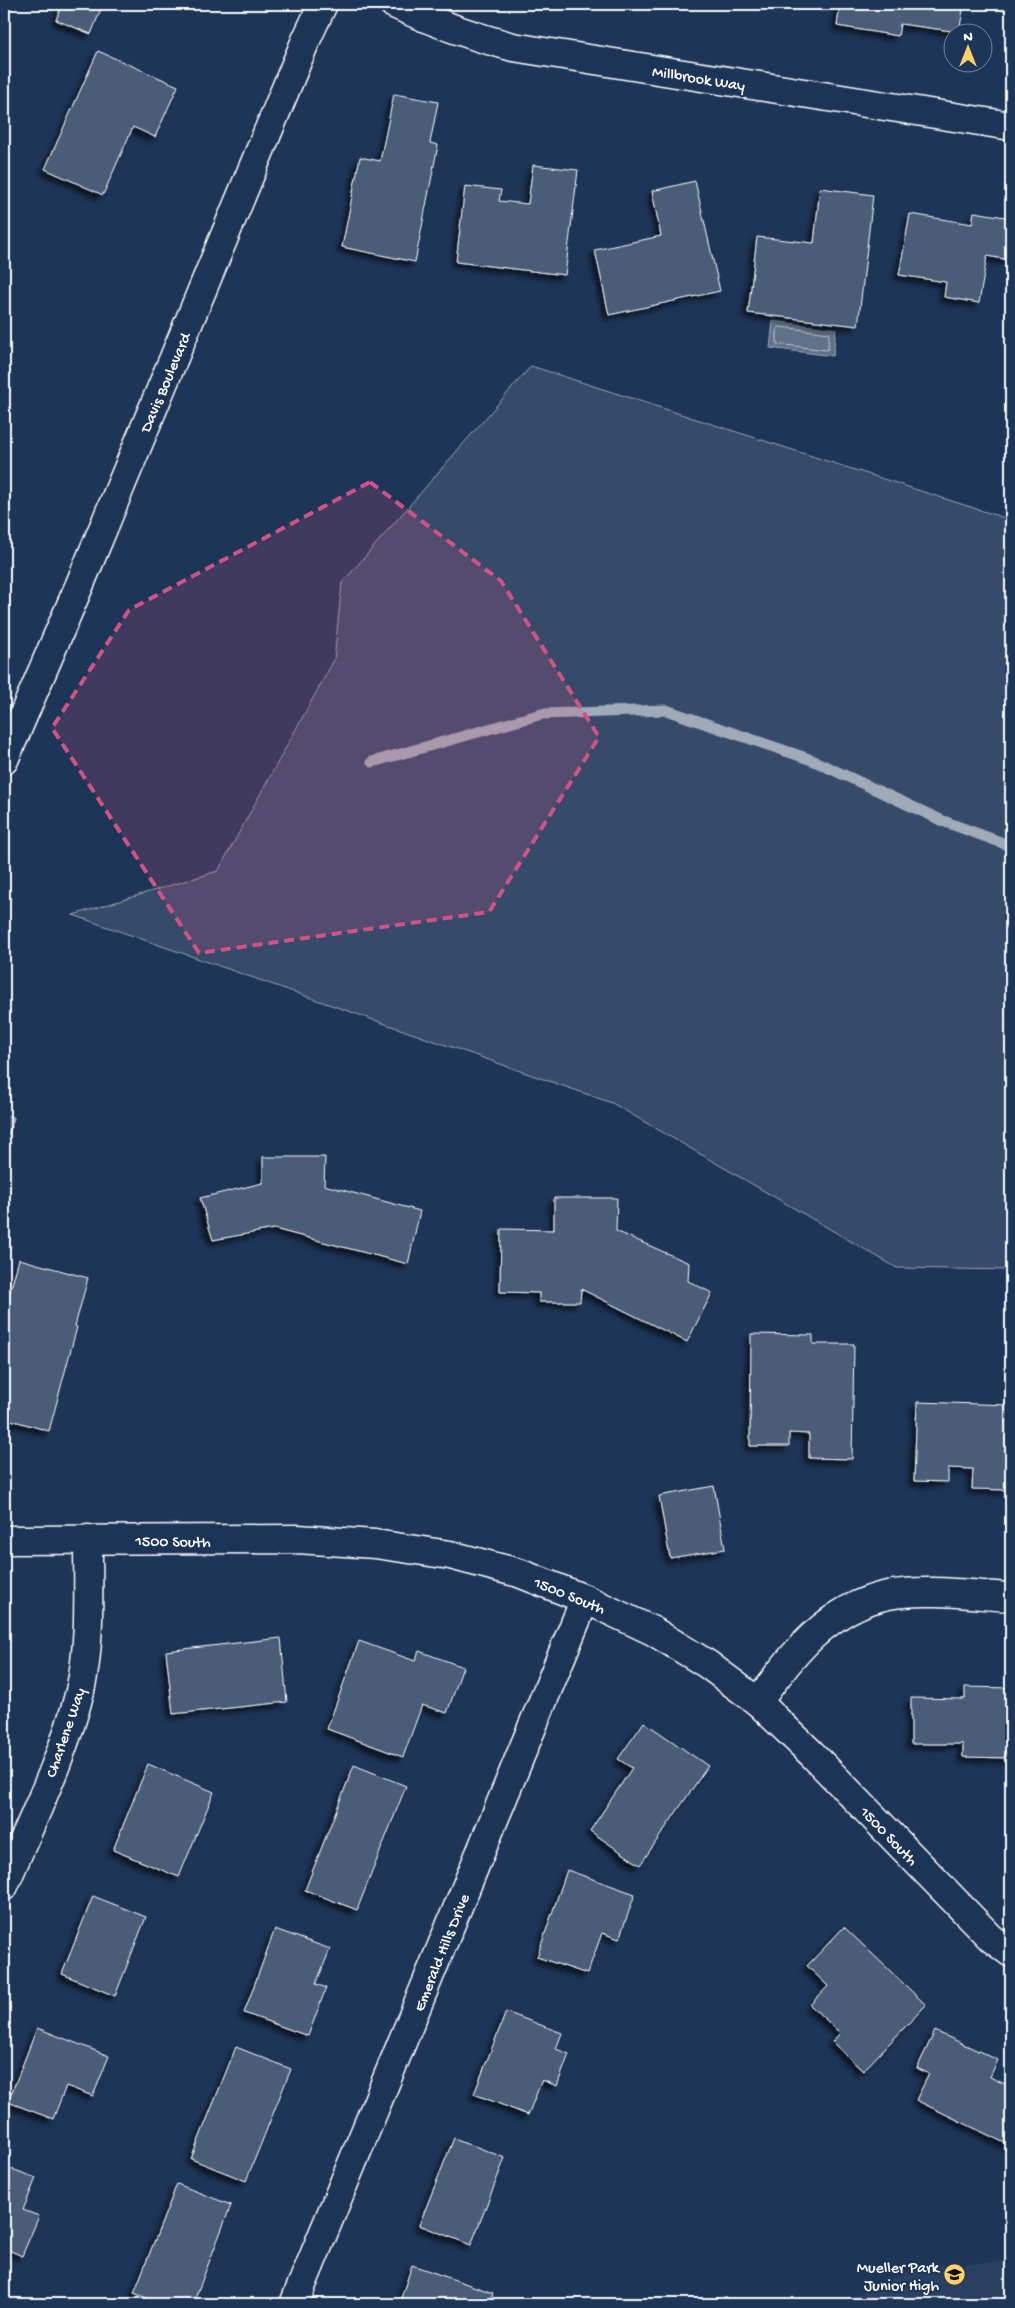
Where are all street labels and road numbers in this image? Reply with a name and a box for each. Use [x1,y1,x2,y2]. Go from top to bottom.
street label: Millbrook Way [651,64,746,97]
street label: Davis Boulevard [137,329,197,437]
street label: 1500 South [134,1533,211,1554]
street label: 1500 South [529,1574,607,1620]
street label: Charlene Way [43,1686,92,1780]
street label: 1500 South [854,1803,921,1871]
street label: Emerald Hills Drive [411,1891,476,2015]

